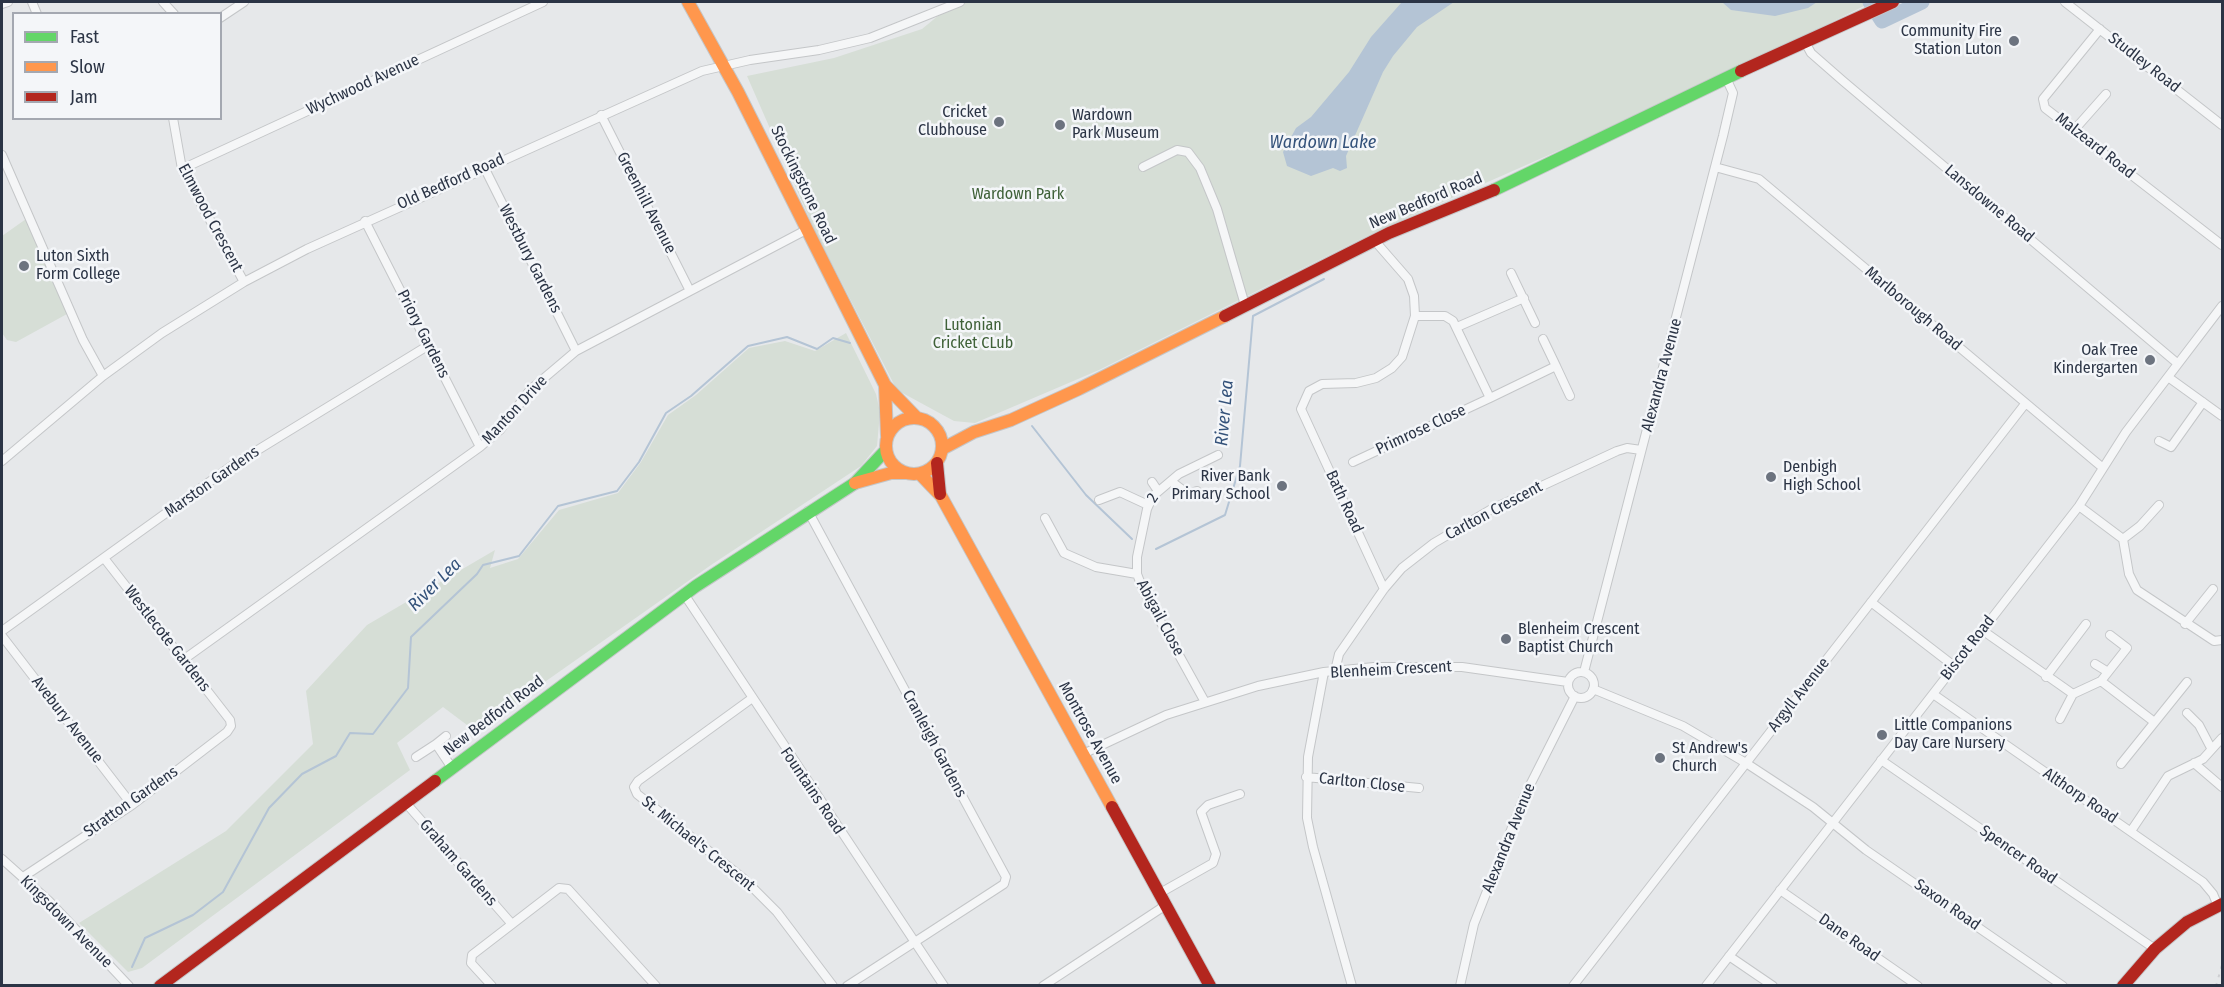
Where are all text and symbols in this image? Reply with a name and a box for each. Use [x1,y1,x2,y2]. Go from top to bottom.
legend [12,12,222,120]
place label: Community Fire Station Luton [1901,22,2002,60]
text: Fast [70,26,99,48]
street label: Studley Road [2104,29,2184,97]
marker: Community Fire Station Luton [2007,34,2021,48]
street label: Wychwood Avenue [304,51,422,119]
text: Slow [70,56,105,78]
text: Jam [70,86,98,108]
place label: Cricket Clubhouse [918,103,987,141]
place label: Wardown Park Museum [1072,106,1159,144]
street label: Malzeard Road [2051,109,2139,183]
marker: Cricket Clubhouse [992,115,1006,129]
marker: Wardown Park Museum [1053,118,1067,132]
street label: Stockingstone Road [766,123,840,247]
water label: Wardown Lake [1270,132,1376,154]
street label: Greenhill Avenue [612,149,680,257]
street label: Old Bedford Road [394,150,508,214]
street label: Elmwood Crescent [173,161,247,275]
street label: Lansdowne Road [1940,161,2038,247]
street label: New Bedford Road [1367,169,1485,233]
park label: Wardown Park [972,185,1064,205]
street label: Westbury Gardens [494,202,566,316]
place label: Luton Sixth Form College [36,247,120,285]
marker: Luton Sixth Form College [17,259,31,273]
street label: Marlborough Road [1861,263,1965,355]
street label: Priory Gardens [393,287,453,381]
park label: Lutonian Cricket CLub [933,316,1013,354]
street label: Alexandra Avenue [1638,316,1686,434]
place label: Oak Tree Kindergarten [2053,341,2138,379]
marker: Oak Tree Kindergarten [2143,353,2157,367]
street label: Manton Drive [478,372,552,448]
water label: River Lea [1211,379,1239,447]
street label: Primrose Close [1373,401,1469,459]
street label: Marston Gardens [161,442,263,522]
place label: Denbigh High School [1783,458,1861,496]
place label: River Bank Primary School [1171,467,1270,505]
street label: Bath Road [1321,467,1367,537]
marker: Denbigh High School [1764,470,1778,484]
street label: Carlton Crescent [1442,477,1546,545]
marker: River Bank Primary School [1275,479,1289,493]
street label: 2 [1143,490,1163,506]
water label: River Lea [404,554,466,616]
street label: Abigail Close [1132,577,1188,659]
street label: Westlecote Gardens [120,582,214,696]
street label: Biscot Road [1937,612,1999,684]
place label: Blenheim Crescent Baptist Church [1518,620,1640,658]
marker: Blenheim Crescent Baptist Church [1499,632,1513,646]
street label: Argyll Avenue [1764,654,1834,736]
street label: Blenheim Crescent [1330,657,1452,683]
street label: New Bedford Road [440,672,548,760]
street label: Avebury Avenue [27,673,107,767]
street label: Montrose Avenue [1054,679,1126,787]
street label: Cranleigh Gardens [898,687,970,801]
place label: Little Companions Day Care Nursery [1894,716,2012,754]
marker: Little Companions Day Care Nursery [1875,728,1889,742]
place label: St Andrew's Church [1672,739,1748,777]
street label: Fountains Road [776,744,848,838]
marker: St Andrew's Church [1653,751,1667,765]
street label: Stratton Gardens [80,762,182,842]
street label: Althorp Road [2039,764,2121,828]
street label: Carlton Close [1318,769,1406,797]
street label: Alexandra Avenue [1478,780,1540,896]
street label: St. Michael's Crescent [637,792,759,896]
street label: Graham Gardens [415,816,501,910]
street label: Spencer Road [1976,821,2060,889]
street label: Kingsdown Avenue [16,872,116,972]
street label: Saxon Road [1910,875,1984,935]
street label: Dane Road [1815,910,1883,966]

